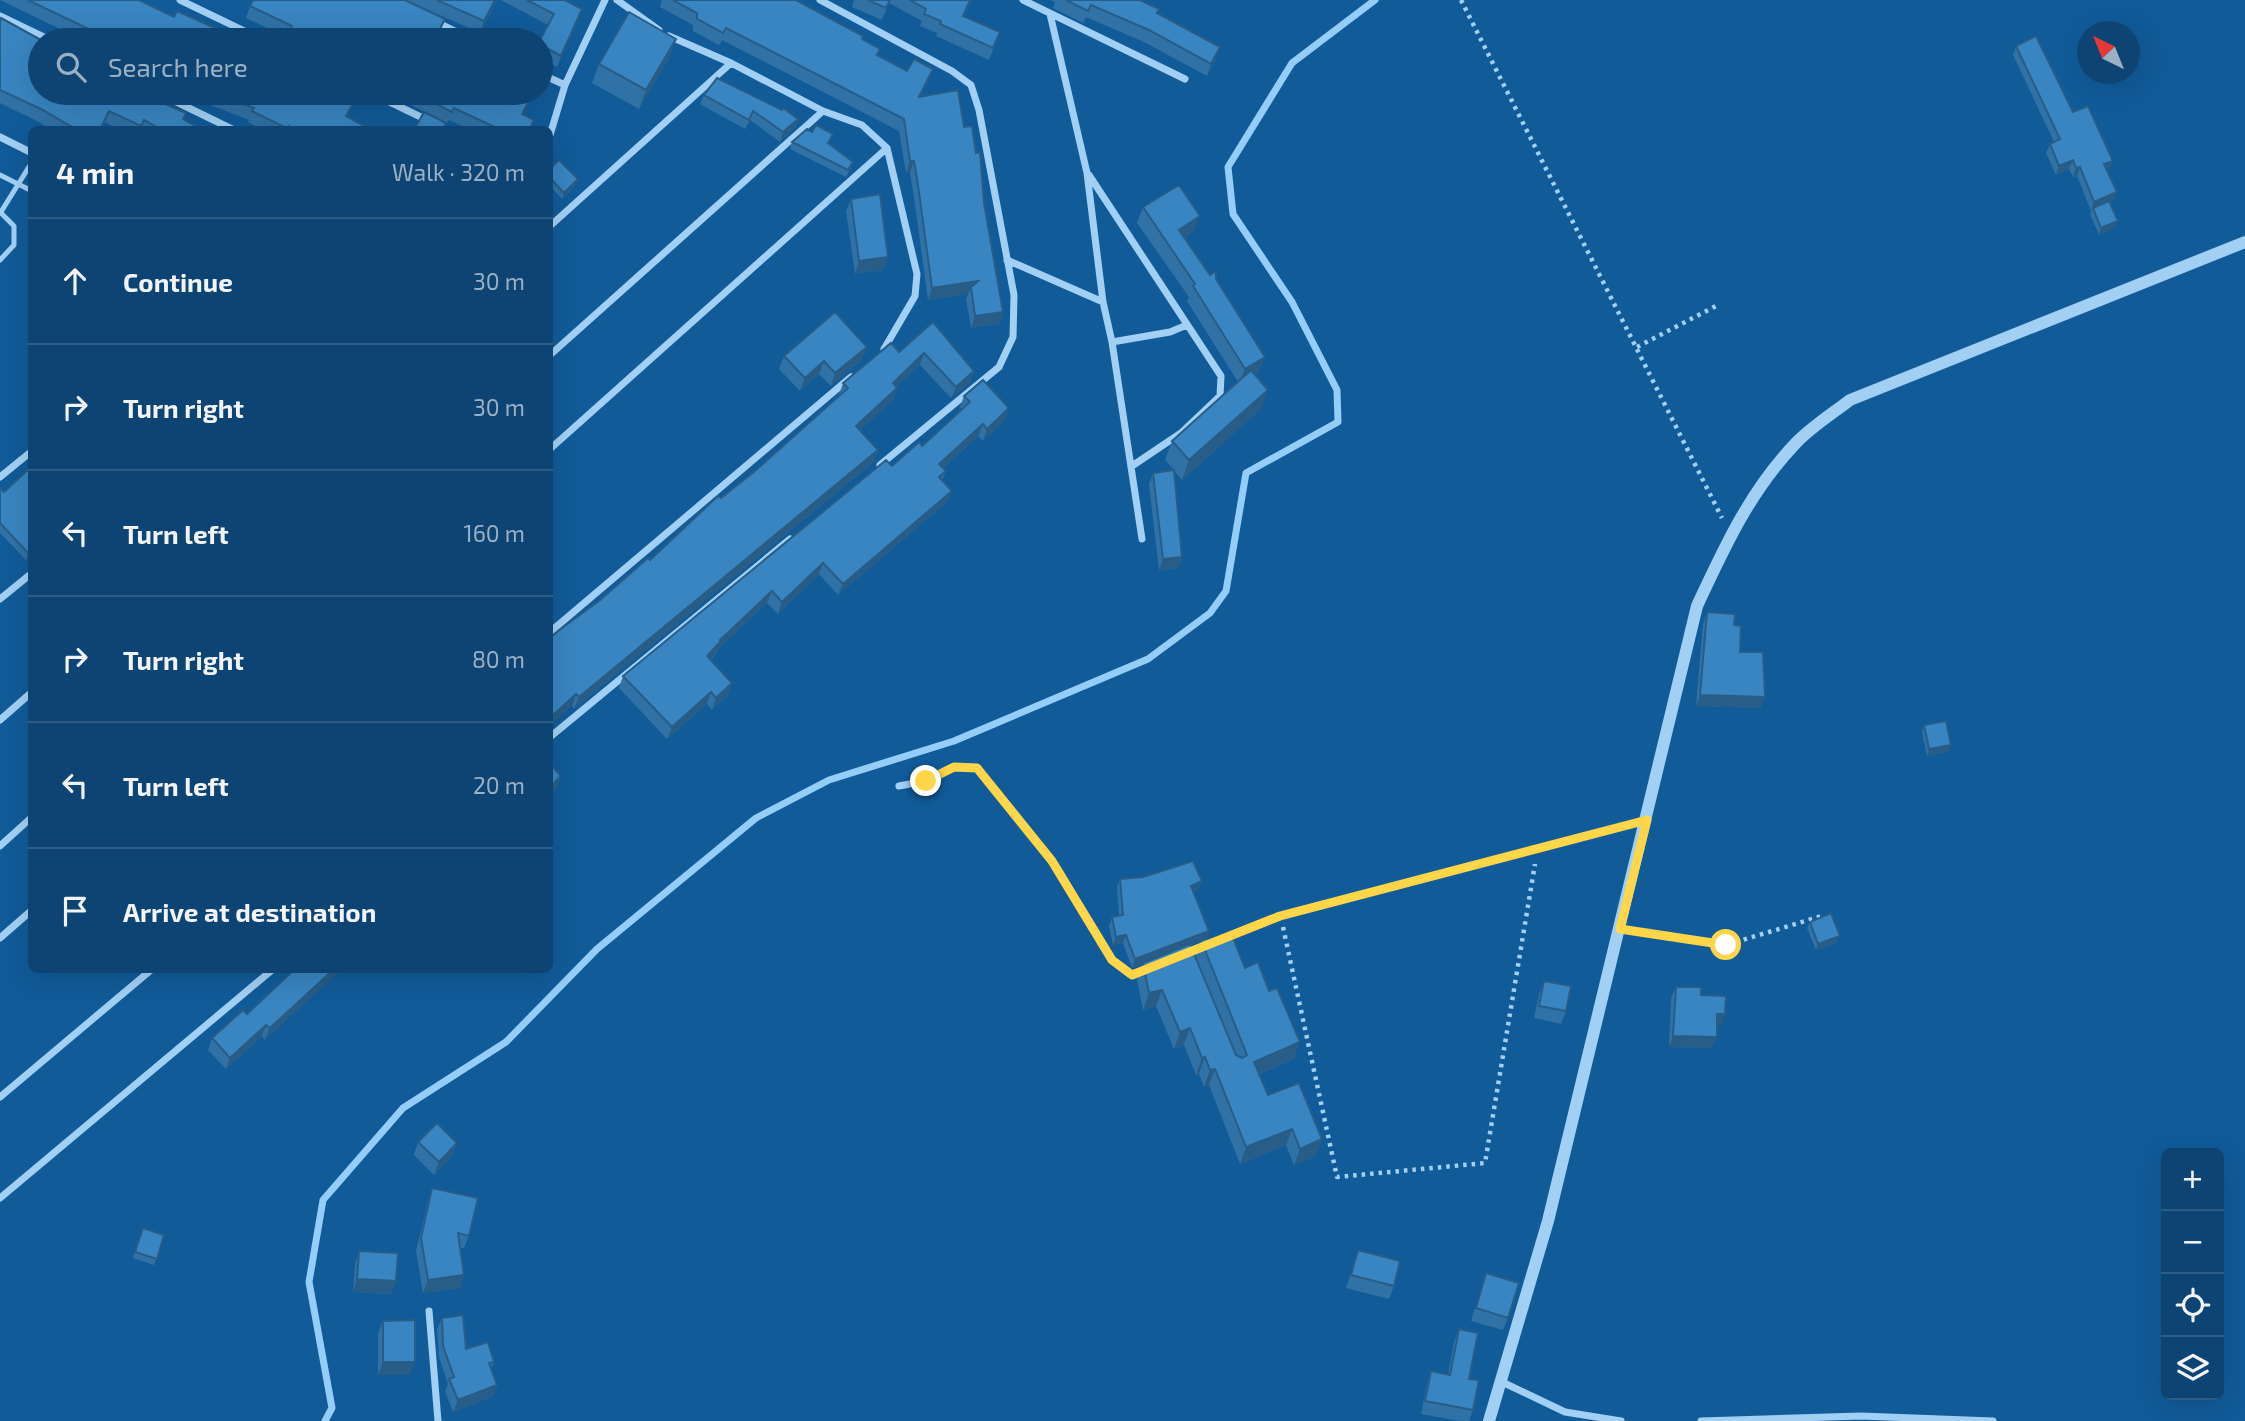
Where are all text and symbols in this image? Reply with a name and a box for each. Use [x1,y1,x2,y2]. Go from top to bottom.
north arrow [2077,21,2140,84]
search box [28,28,553,105]
icon: search [52,48,90,86]
text: Search here [108,51,248,82]
text: 4 min [56,154,134,190]
text: Walk · 320 m [392,158,525,186]
icon: ahead [56,262,94,300]
text: Continue [123,266,233,297]
text: 30 m [473,267,525,295]
icon: right [56,388,94,426]
text: Turn right [123,392,244,423]
text: 30 m [473,393,525,421]
icon: left [56,514,94,552]
text: Turn left [123,518,229,549]
text: 160 m [464,519,525,547]
icon: right [56,640,94,678]
text: Turn right [123,644,244,675]
text: 80 m [472,645,525,673]
route end [910,765,941,796]
icon: left [56,766,94,804]
text: Turn left [123,770,229,801]
text: 20 m [473,771,525,799]
icon: arrive [56,892,94,930]
text: Arrive at destination [123,896,376,927]
route start [1710,929,1741,960]
map controls [2161,1148,2224,1400]
button: + [2161,1148,2224,1211]
button: − [2161,1211,2224,1274]
button: locate [2161,1274,2224,1337]
button: layers [2161,1337,2224,1400]

